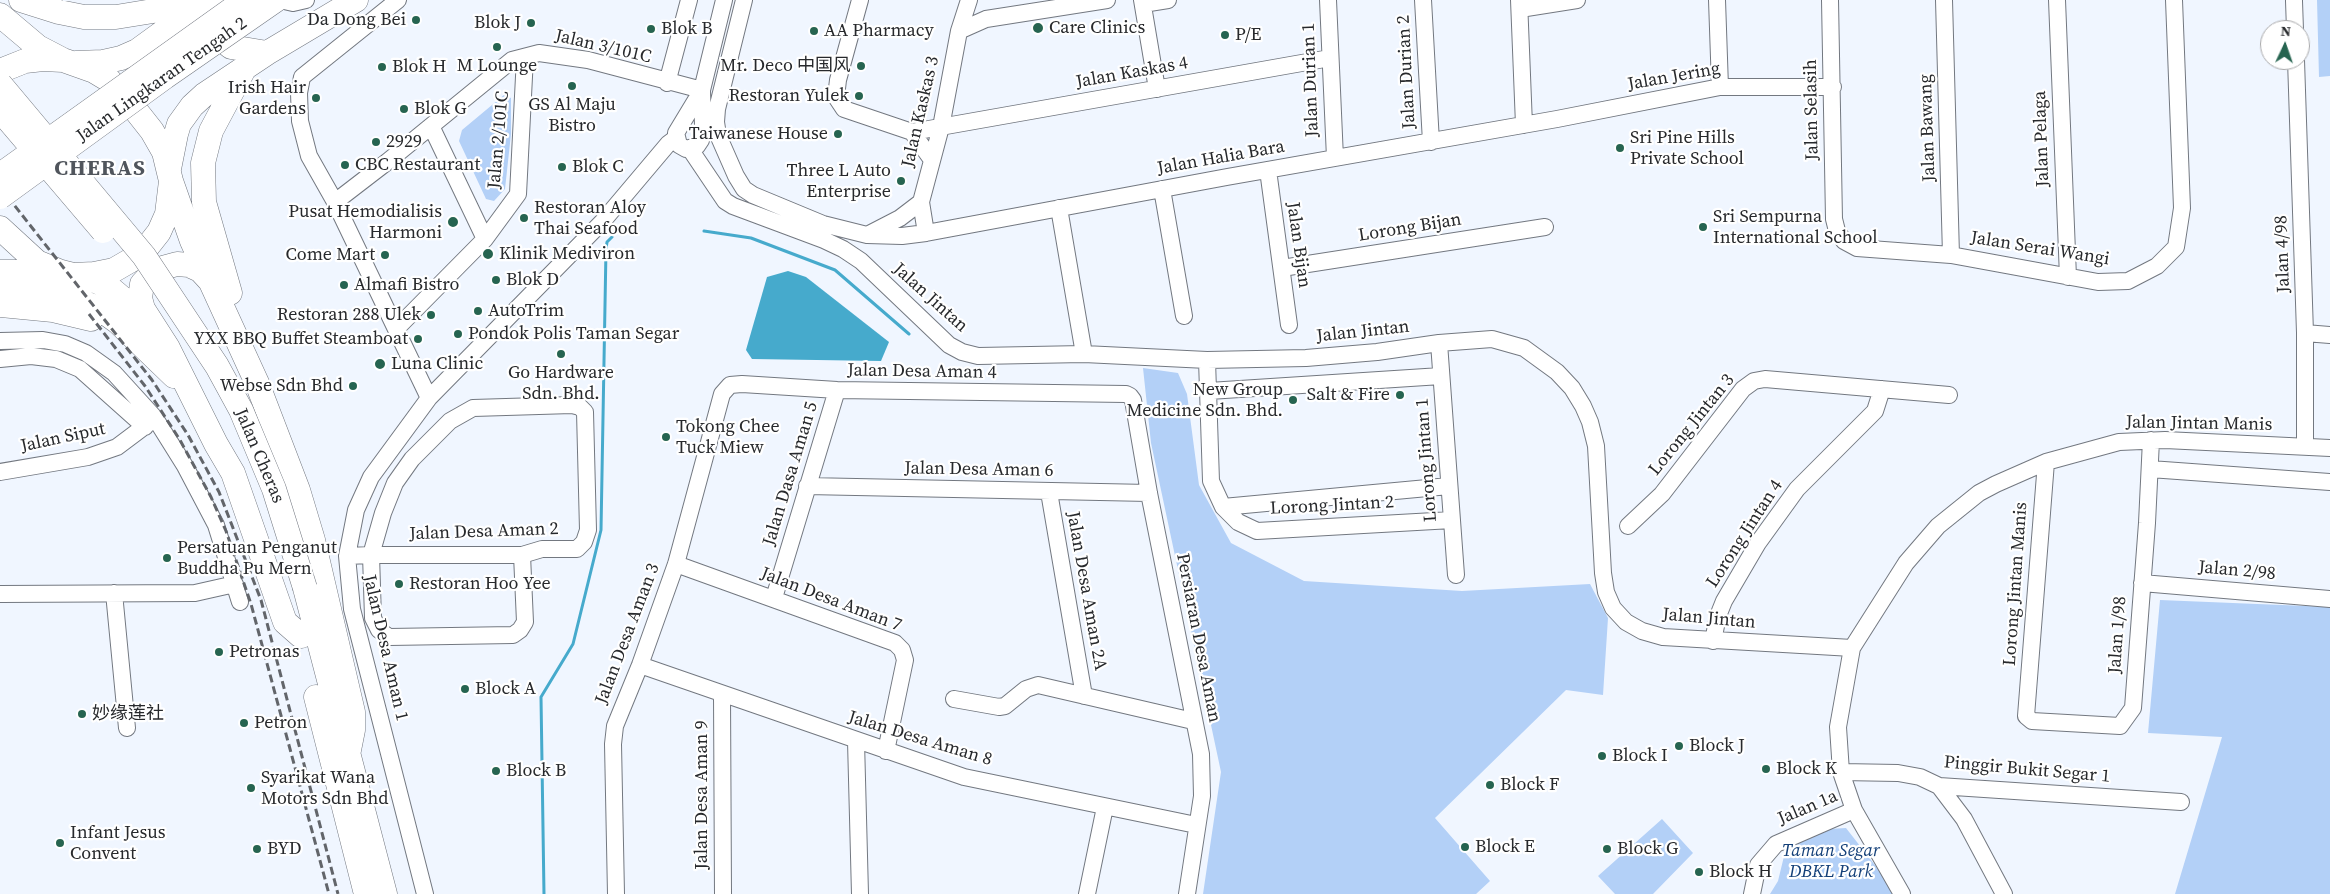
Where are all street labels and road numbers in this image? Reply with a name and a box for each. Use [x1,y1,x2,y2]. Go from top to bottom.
street label: Jalan Lingkaran Tengah 2 [73,13,251,147]
street label: Jalan Durian 2 [1393,14,1421,130]
street label: Jalan Durian 1 [1298,23,1324,137]
street label: Jalan 3/101C [553,25,653,69]
street label: Jalan Kaskas 4 [1074,53,1190,93]
street label: Jalan Kaskas 3 [898,54,944,170]
street label: Jalan Jering [1626,58,1722,96]
street label: Jalan Selasih [1800,59,1824,161]
street label: Jalan Bawang [1915,74,1941,182]
street label: Jalan 2/101C [484,90,514,190]
street label: Jalan Pelaga [2030,90,2054,188]
street label: Jalan Halia Bara [1156,136,1286,180]
street label: Jalan Bijan [1281,201,1315,289]
street label: Lorong Bijan [1357,209,1463,247]
street label: Jalan 4/98 [2271,215,2295,293]
street label: Jalan Serai Wangi [1969,227,2111,271]
street label: Jalan Jintan [888,259,972,337]
street label: Jalan Jintan [1315,316,1411,348]
street label: Jalan Desa Aman 4 [847,360,997,384]
street label: Lorong Jintan 3 [1645,370,1739,480]
street label: Lorong Jintan 1 [1412,397,1442,523]
street label: Jalan Dasa Aman 5 [759,399,823,549]
street label: Jalan Cheras [229,406,289,506]
street label: Jalan Jintan Manis [2126,412,2272,436]
street label: Jalan Siput [19,419,107,457]
street label: Jalan Desa Aman 6 [904,458,1054,482]
street label: Lorong Jintan 4 [1702,476,1788,592]
street label: Lorong Jintan 2 [1269,492,1395,520]
street label: Lorong Jintan Manis [2000,501,2032,667]
street label: Jalan Desa Aman 2A [1061,510,1111,672]
street label: Jalan Desa Aman 2 [409,519,559,545]
street label: Persiaran Desa Aman [1171,552,1225,724]
street label: Jalan 2/98 [2197,557,2277,585]
street label: Jalan Desa Aman 3 [591,560,665,708]
street label: Jalan Desa Aman 7 [757,563,905,637]
street label: Jalan Desa Aman 1 [358,573,412,723]
street label: Jalan 1/98 [2105,595,2131,675]
street label: Jalan Jintan [1662,604,1756,634]
street label: Jalan Desa Aman 8 [845,707,995,771]
street label: Jalan Desa Aman 9 [691,720,713,870]
street label: Pinggir Bukit Segar 1 [1943,752,2111,788]
street label: Jalan 1a [1775,786,1841,830]

